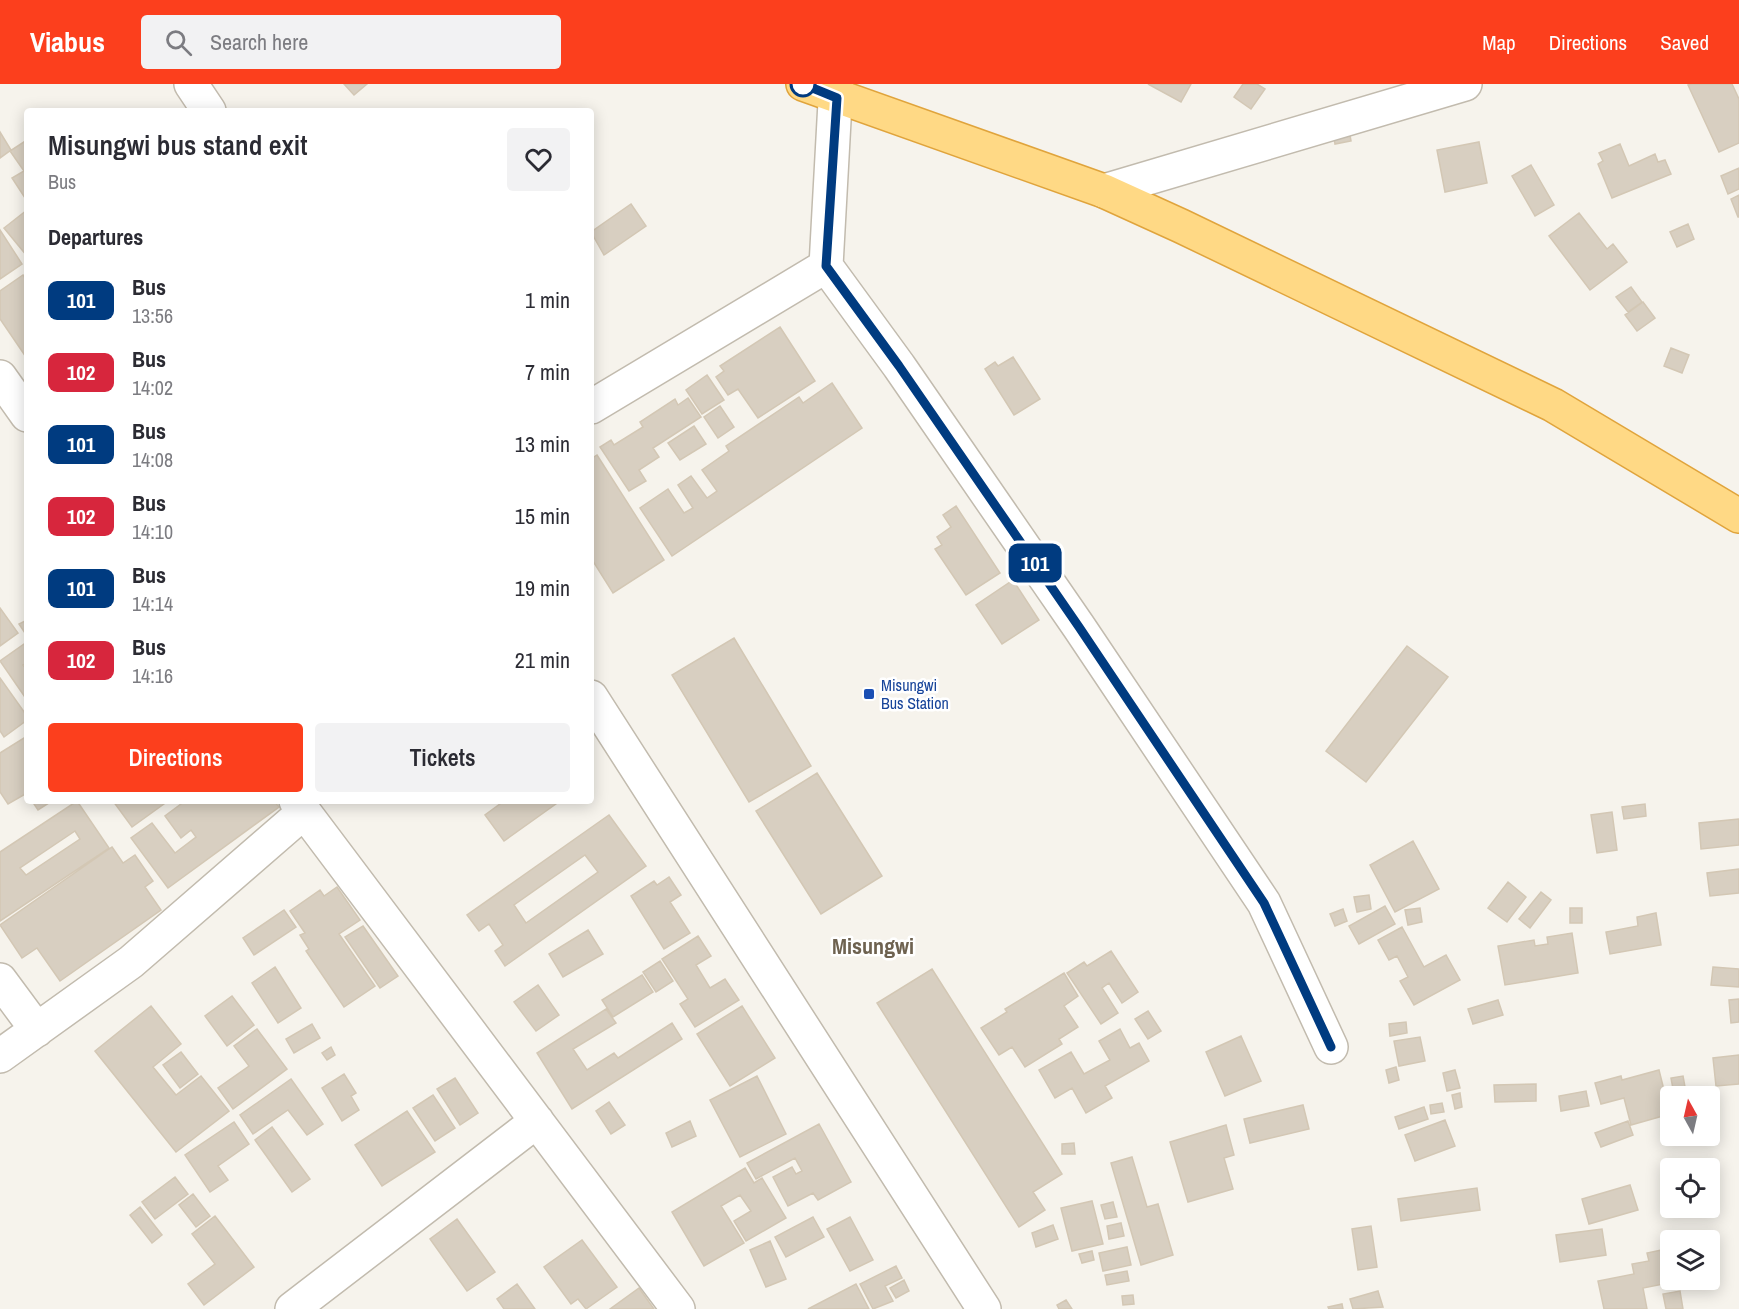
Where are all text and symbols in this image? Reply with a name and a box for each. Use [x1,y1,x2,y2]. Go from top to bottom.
search box [141,15,561,69]
text: Viabus [30,23,105,61]
icon: search [162,26,195,59]
text: Search here [210,27,308,57]
text: Map [1482,28,1516,57]
text: Directions [1549,28,1627,57]
text: Saved [1660,28,1709,57]
unlabelled marker [790,71,816,97]
text: Misungwi bus stand exit [48,126,307,164]
button: heart [507,128,570,191]
text: Bus [48,168,76,195]
text: Departures [48,222,143,252]
text: Bus [132,272,166,302]
text: 1 min [525,285,570,315]
text: 101 [67,286,95,315]
text: 13:56 [132,302,173,329]
text: Bus [132,344,166,374]
text: 7 min [525,357,570,387]
text: 102 [67,358,95,387]
text: 14:02 [132,374,173,401]
text: Bus [132,416,166,446]
text: 13 min [515,429,570,459]
text: 101 [67,430,95,459]
text: 14:08 [132,446,173,473]
text: Bus [132,488,166,518]
text: 15 min [515,501,570,531]
text: 102 [67,502,95,531]
text: 14:10 [132,518,173,545]
line badge: 101 [1000,544,1070,582]
text: 101 [1021,549,1049,578]
text: Bus [132,560,166,590]
text: 19 min [515,573,570,603]
text: 101 [67,574,95,603]
text: 14:14 [132,590,173,617]
text: Bus [132,632,166,662]
text: 21 min [515,645,570,675]
text: 102 [67,646,95,675]
text: 14:16 [132,662,173,689]
place label: Misungwi Bus Station [881,674,949,714]
marker: Misungwi Bus Station [862,687,876,701]
button: Directions [48,723,303,792]
button: Tickets [315,723,570,792]
district label: Misungwi [832,931,914,961]
north arrow [1660,1086,1720,1146]
map controls [1660,1086,1720,1290]
button: locate [1660,1158,1720,1218]
button: layers [1660,1230,1720,1290]

